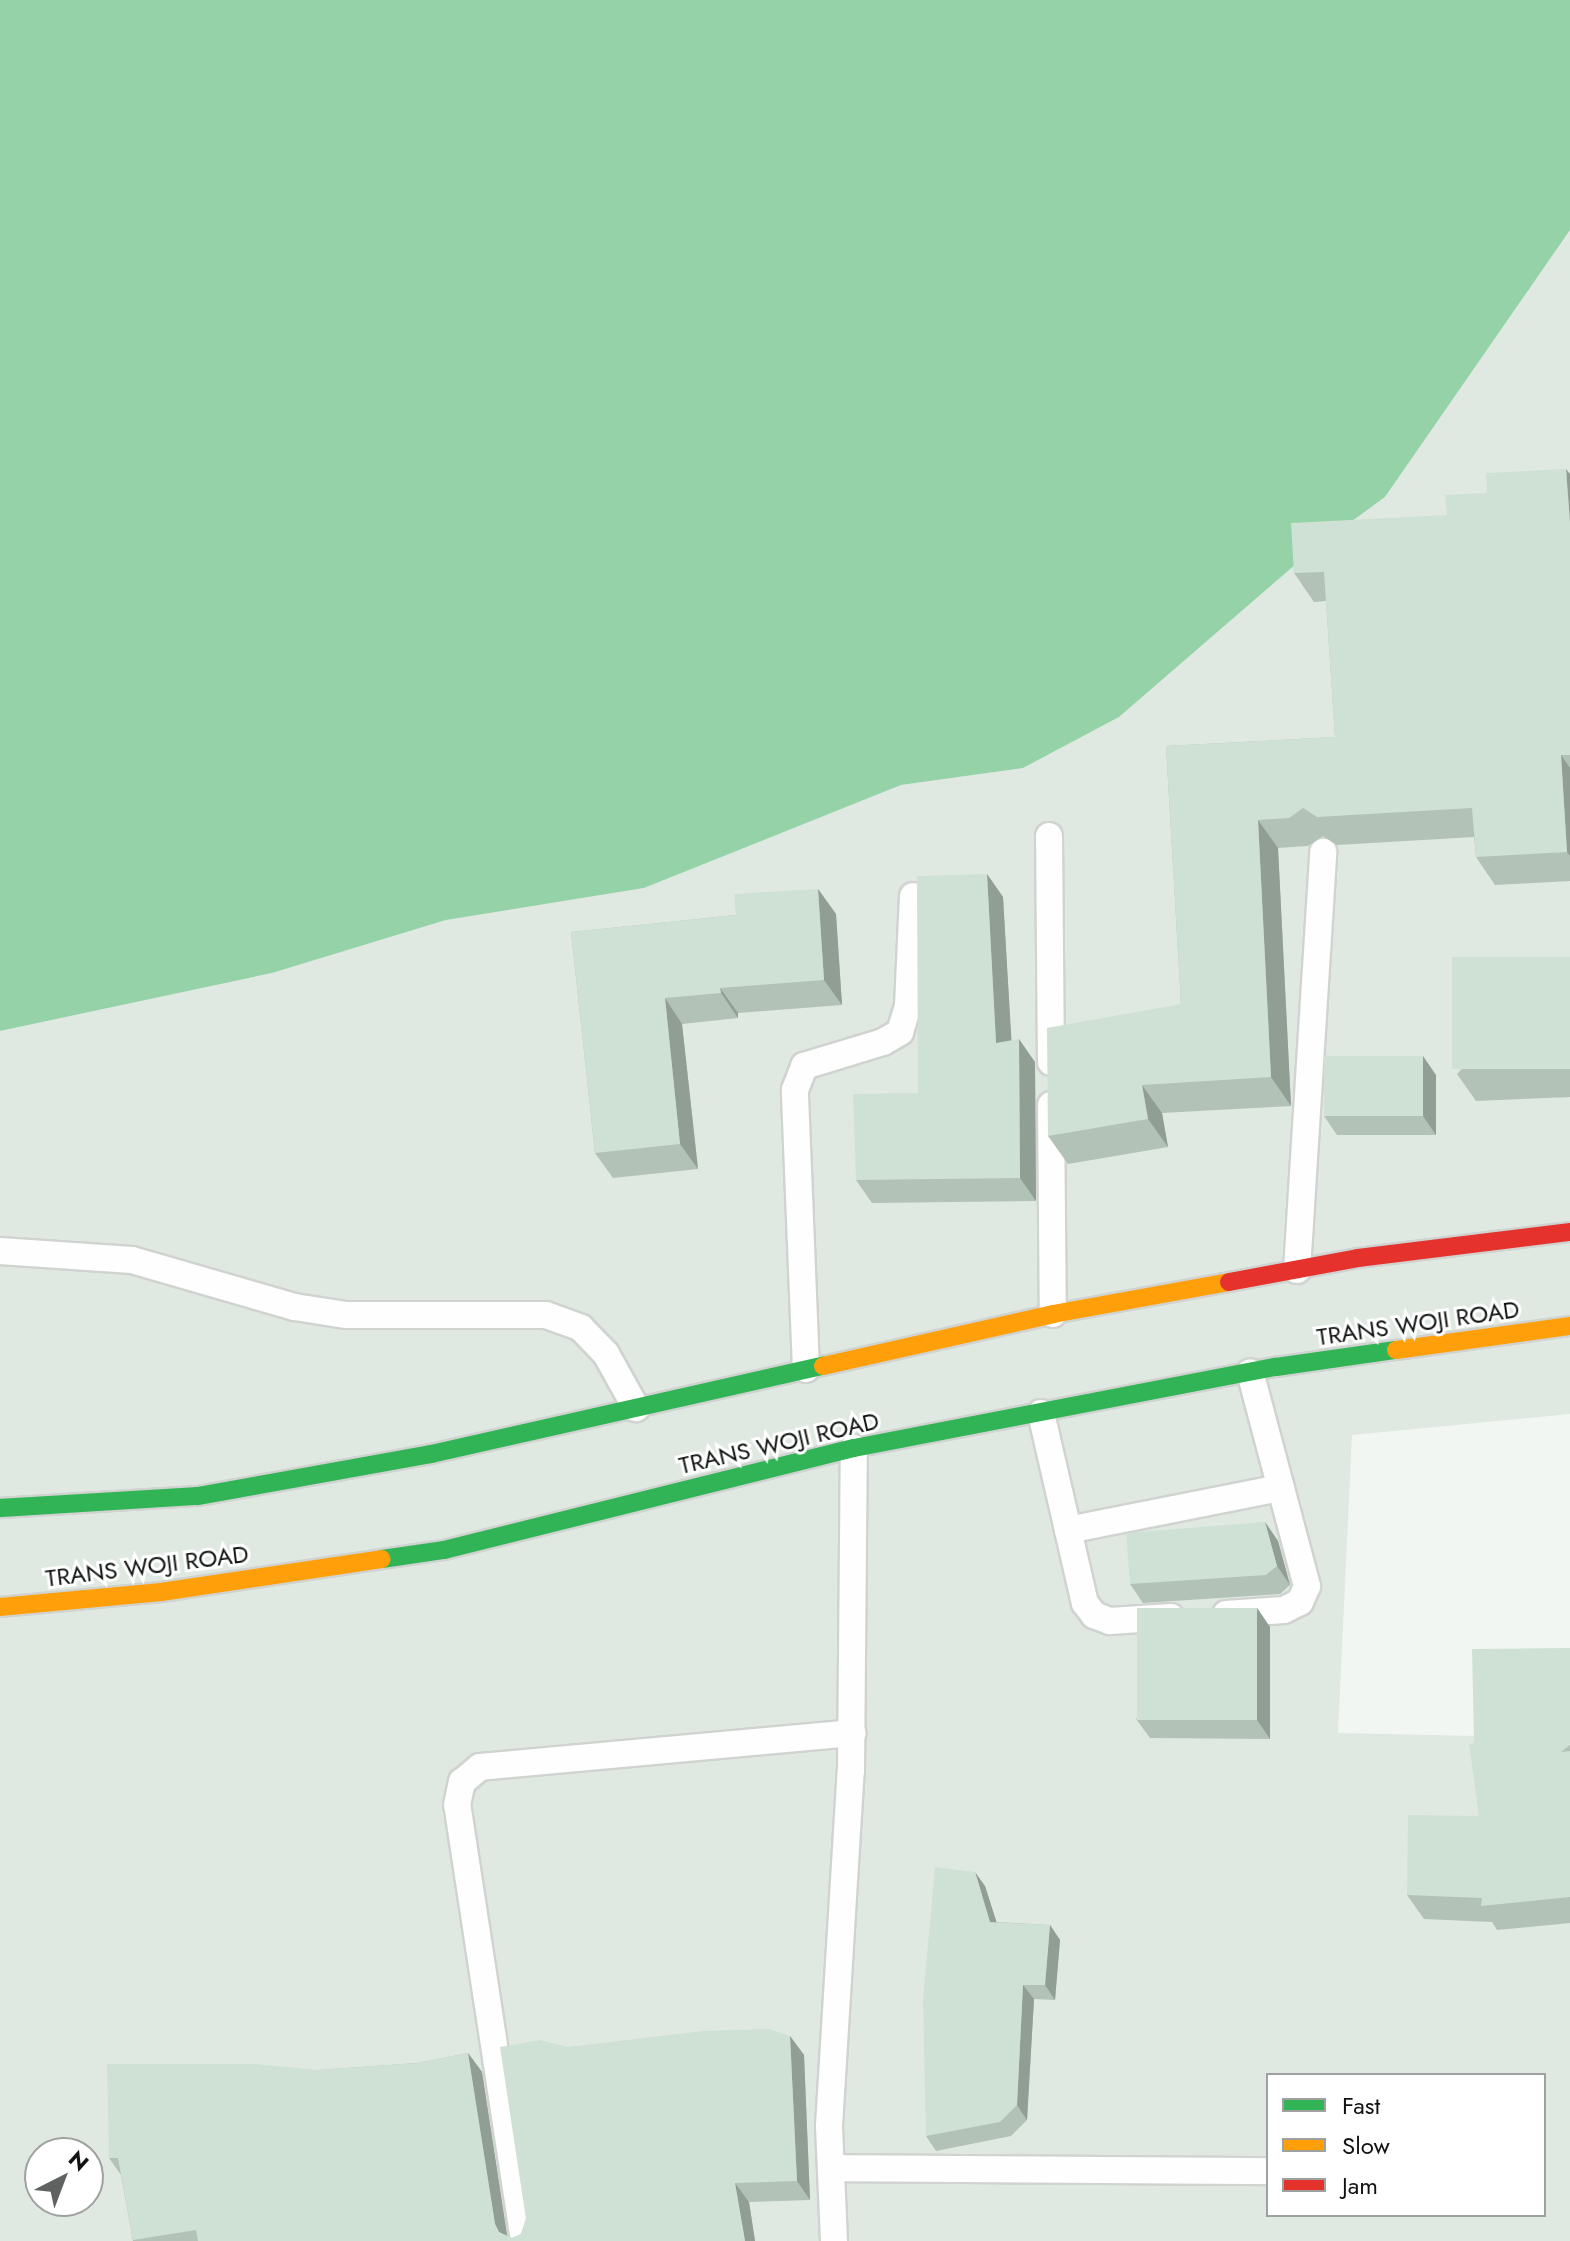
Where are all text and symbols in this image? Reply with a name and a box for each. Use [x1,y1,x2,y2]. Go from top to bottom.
street label: TRANS WOJI ROAD [1315,1295,1521,1351]
street label: TRANS WOJI ROAD [676,1406,882,1480]
street label: TRANS WOJI ROAD [44,1539,250,1593]
legend [1266,2073,1546,2217]
text: Fast [1342,2088,1380,2123]
text: Slow [1342,2128,1390,2163]
north arrow [24,2137,104,2217]
text: N [62,2143,96,2178]
text: Jam [1342,2168,1378,2203]

